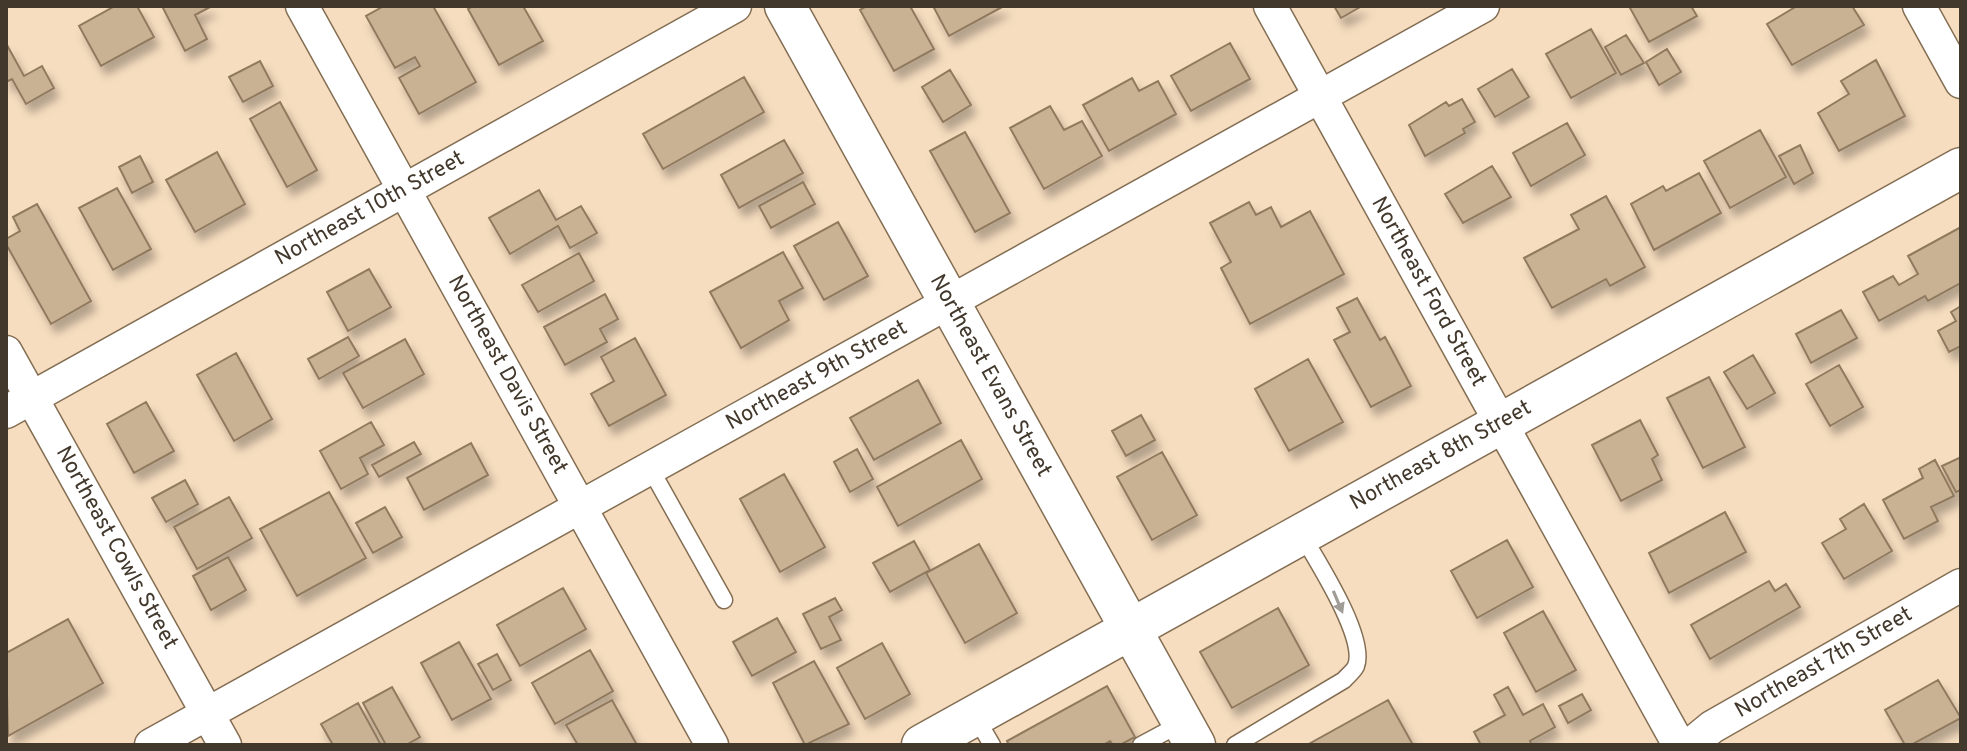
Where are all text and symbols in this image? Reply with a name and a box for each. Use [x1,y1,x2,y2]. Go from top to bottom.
street label: Northeast 10th Street [271,146,469,272]
street label: Northeast Ford Street [1365,192,1491,392]
street label: Northeast Evans Street [923,270,1057,482]
street label: Northeast Davis Street [441,271,573,479]
street label: Northeast 9th Street [722,315,912,437]
street label: Northeast 8th Street [1346,395,1536,517]
street label: Northeast Cowls Street [49,442,183,654]
one-way arrow [1332,590,1345,614]
street label: Northeast 7th Street [1731,601,1917,725]

